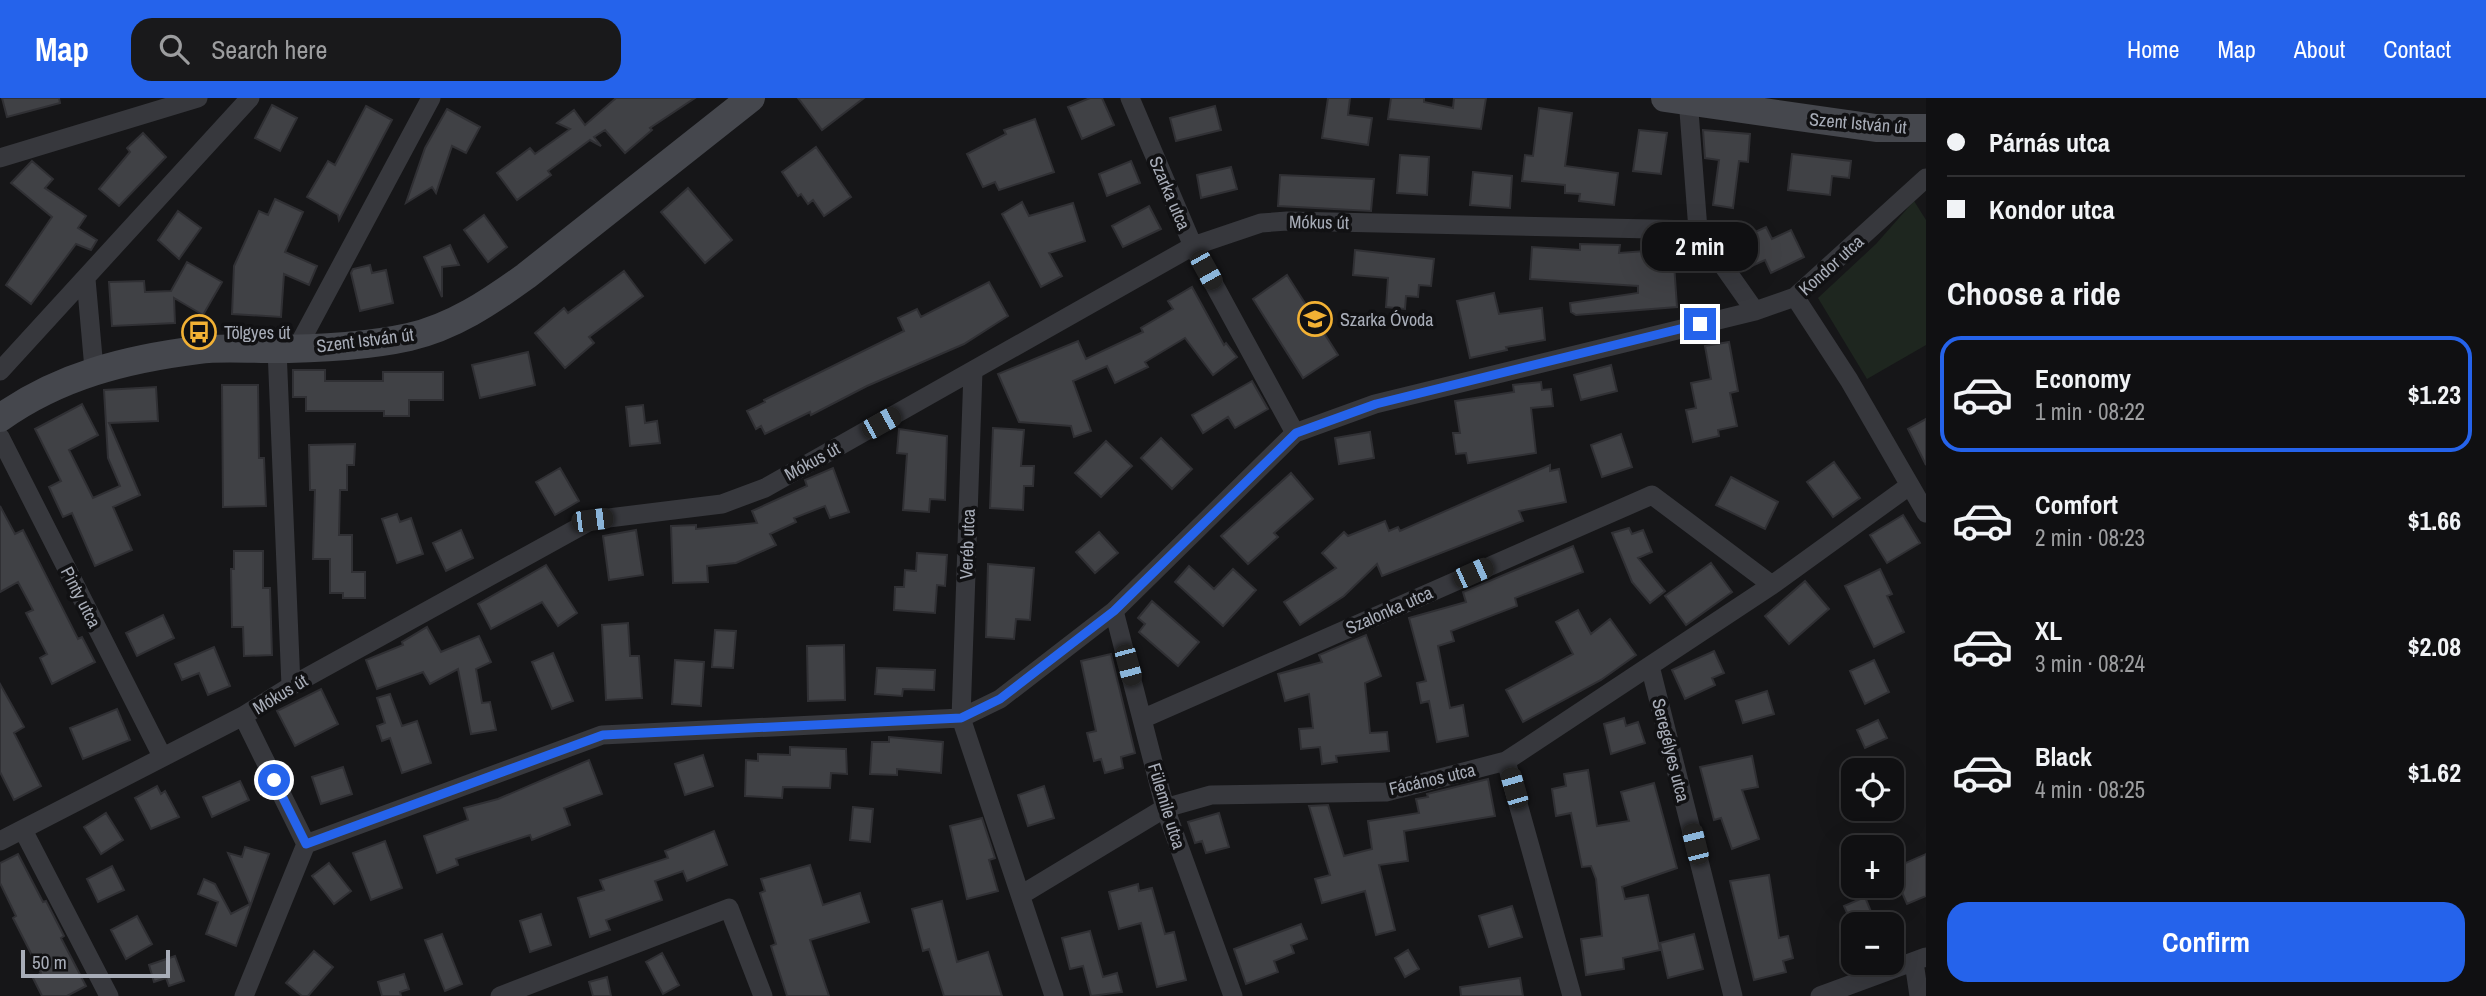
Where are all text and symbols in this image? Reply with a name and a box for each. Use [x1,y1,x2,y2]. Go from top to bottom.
search box [131,18,621,81]
text: Map [35,27,89,71]
icon: search [155,30,193,68]
text: Search here [211,32,327,67]
text: Home [2127,33,2179,65]
text: Map [2217,33,2256,65]
text: About [2294,33,2345,65]
text: Contact [2383,33,2451,65]
street label: Szent István út [1808,106,1908,140]
text: Párnás utca [1989,125,2110,160]
street label: Szarka utca [1143,152,1197,234]
text: Kondor utca [1989,192,2115,227]
street label: Mókus út [1289,209,1349,235]
callout: 2 min [1642,222,1758,272]
street label: Kondor utca [1793,229,1869,301]
text: 2 min [1675,231,1725,262]
car [1187,247,1226,293]
text: Choose a ride [1947,272,2121,315]
school or university icon: Szarka Óvoda [1296,300,1334,338]
place label: Szarka Óvoda [1340,307,1434,332]
route end [1684,308,1716,340]
bus stop icon: Tölgyes út [180,313,218,351]
place label: Tölgyes út [224,320,290,345]
street label: Szent István út [315,322,415,358]
text: Economy [2035,361,2131,396]
icon: car [1951,363,2014,426]
text: $1.23 [2408,377,2461,412]
text: 1 min · 08:22 [2035,396,2145,427]
car [858,404,905,442]
street label: Mókus út [780,436,844,486]
text: Comfort [2035,487,2118,522]
icon: car [1951,489,2014,552]
text: $1.66 [2408,503,2461,538]
car [570,507,615,533]
street label: Veréb utca [953,508,981,580]
text: 2 min · 08:23 [2035,522,2145,553]
car [1450,555,1497,591]
street label: Pinty utca [55,562,107,632]
street label: Szalonka utca [1342,580,1436,640]
text: XL [2035,613,2062,648]
icon: car [1951,615,2014,678]
text: $2.08 [2408,629,2461,664]
car [1113,642,1144,688]
text: 3 min · 08:24 [2035,648,2145,679]
street label: Mókus út [248,668,312,720]
street label: Seregélyes utca [1646,696,1696,804]
text: Black [2035,739,2092,774]
icon: car [1951,741,2014,804]
text: $1.62 [2408,755,2461,790]
street label: Fácános utca [1386,757,1478,801]
map controls [1841,758,1904,975]
button: locate [1841,758,1904,821]
street label: Fülemile utca [1142,760,1192,852]
route start [258,764,290,796]
car [1499,765,1530,811]
text: 4 min · 08:25 [2035,774,2145,805]
car [1680,821,1711,867]
button: + [1841,835,1904,898]
button: Confirm [1947,902,2465,982]
button: − [1841,912,1904,975]
scale bar [21,947,170,979]
text: 50 m [32,949,67,975]

